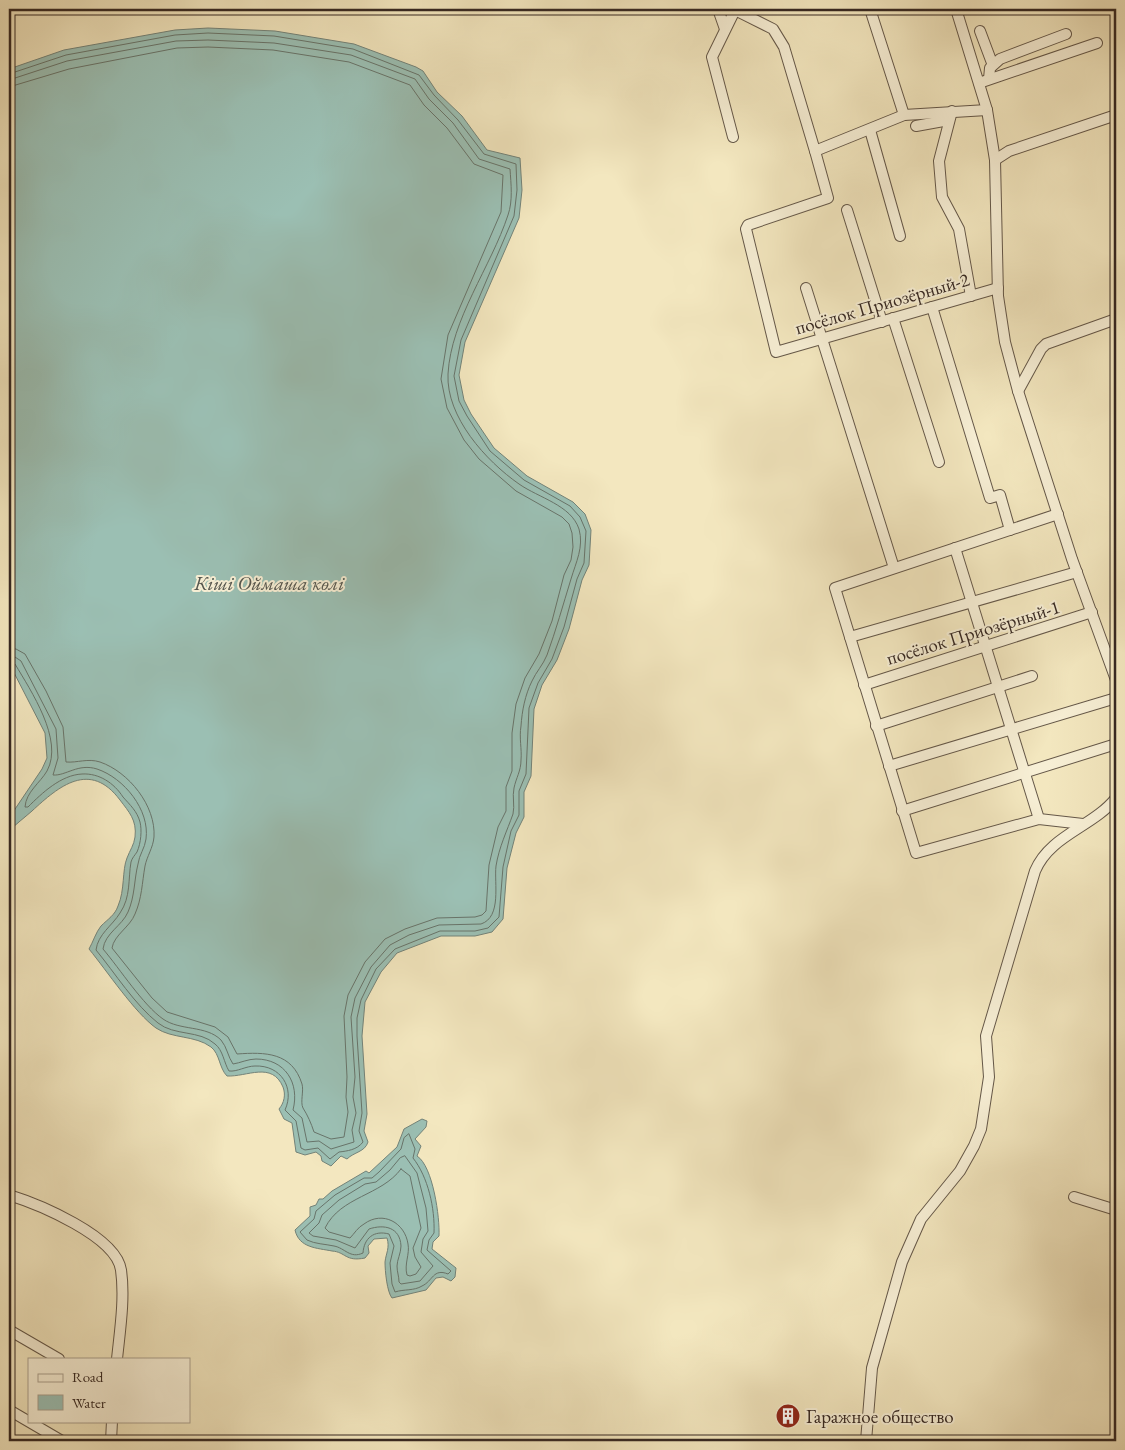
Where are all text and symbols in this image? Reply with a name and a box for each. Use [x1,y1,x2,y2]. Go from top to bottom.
street label: посёлок Приозёрный-2 [792,267,972,340]
water label: Кіші Оймаша көлi [193,570,345,596]
street label: посёлок Приозёрный-1 [883,594,1063,671]
legend [28,1358,190,1422]
text: Road [72,1367,104,1386]
text: Water [72,1393,106,1412]
building icon: Гаражное общество [775,1403,801,1429]
place label: Гаражное общество [806,1404,954,1429]

